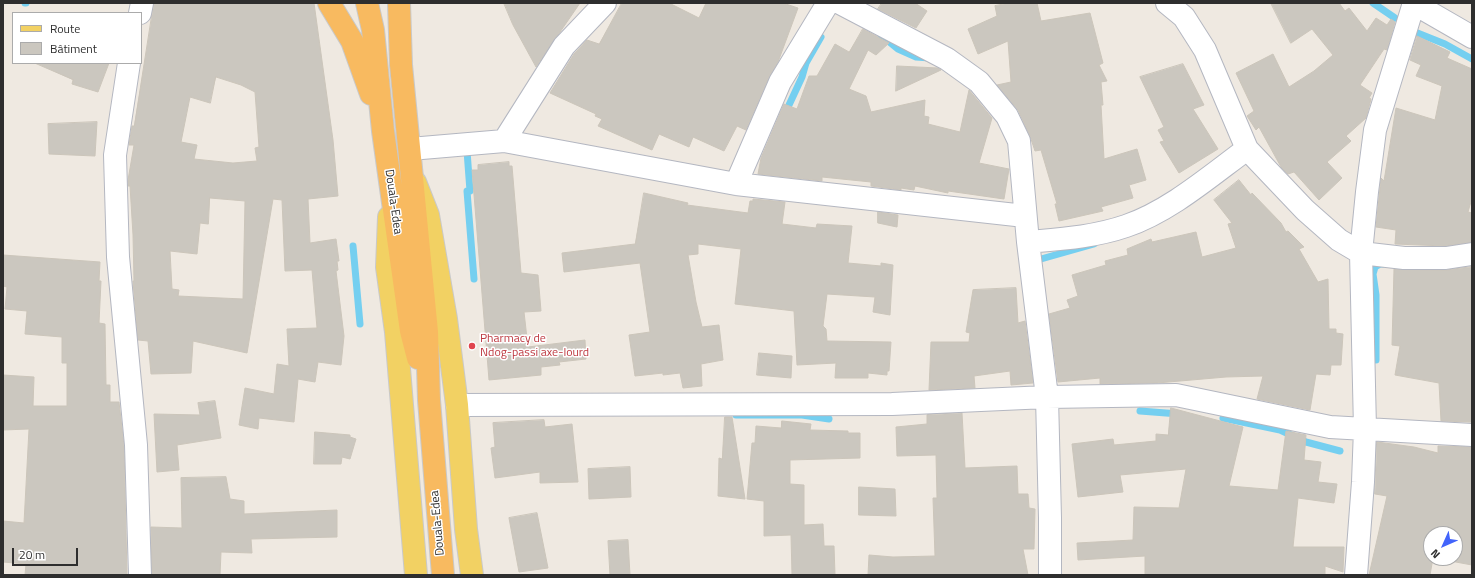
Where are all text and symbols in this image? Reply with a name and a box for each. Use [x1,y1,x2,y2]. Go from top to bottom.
legend [12,12,142,64]
text: Route [50,19,80,38]
text: Bâtiment [50,39,97,58]
street label: Douala-Edea [381,169,405,235]
place label: Pharmacy de Ndog-passi axe-lourd [480,332,589,360]
marker: Pharmacy de Ndog-passi axe-lourd [467,341,477,351]
street label: Douala-Edea [428,490,448,556]
north arrow [1423,526,1463,566]
scale bar [14,540,80,566]
text: 20 m [19,545,45,564]
text: N [1427,545,1444,562]

